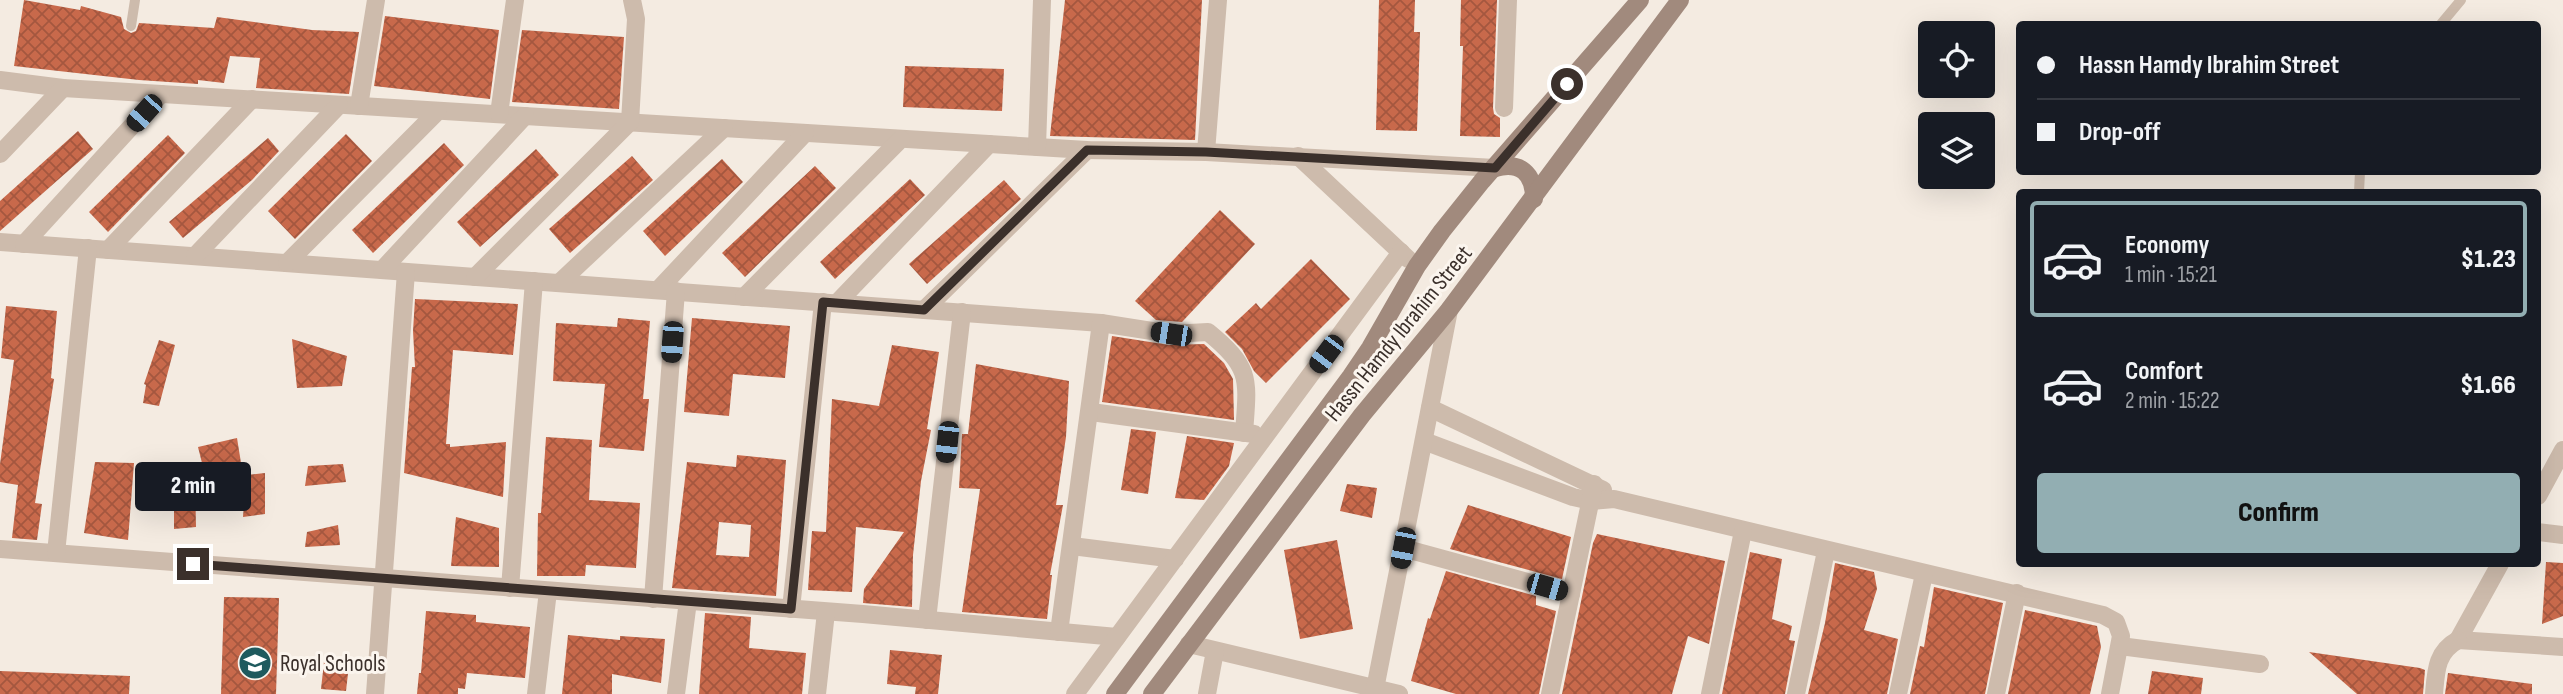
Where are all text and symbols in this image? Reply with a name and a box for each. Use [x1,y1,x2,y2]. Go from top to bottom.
map controls [1918,21,1995,189]
button: locate [1918,21,1995,98]
text: Hassn Hamdy Ibrahim Street [2079,50,2339,81]
route start [1551,68,1583,100]
car [123,90,166,136]
button: layers [1918,112,1995,189]
text: Drop-off [2079,117,2160,148]
icon: car [2041,228,2104,291]
text: Economy [2125,230,2209,261]
street label: Hassn Hamdy Ibrahim Street [1319,240,1478,427]
text: $1.23 [2461,244,2516,275]
text: 1 min · 15:21 [2125,261,2217,289]
car [661,320,684,364]
car [1149,320,1194,348]
car [1305,331,1348,377]
icon: car [2041,354,2104,417]
text: Comfort [2125,356,2203,387]
text: $1.66 [2460,370,2516,401]
text: 2 min · 15:22 [2125,387,2220,415]
car [935,420,960,464]
callout: 2 min [135,462,251,512]
text: 2 min [171,472,215,500]
button: Confirm [2037,473,2520,553]
car [1389,525,1418,571]
route end [177,548,209,580]
car [1524,571,1571,603]
school or university icon: Royal Schools [236,644,274,682]
place label: Royal Schools [280,650,386,678]

